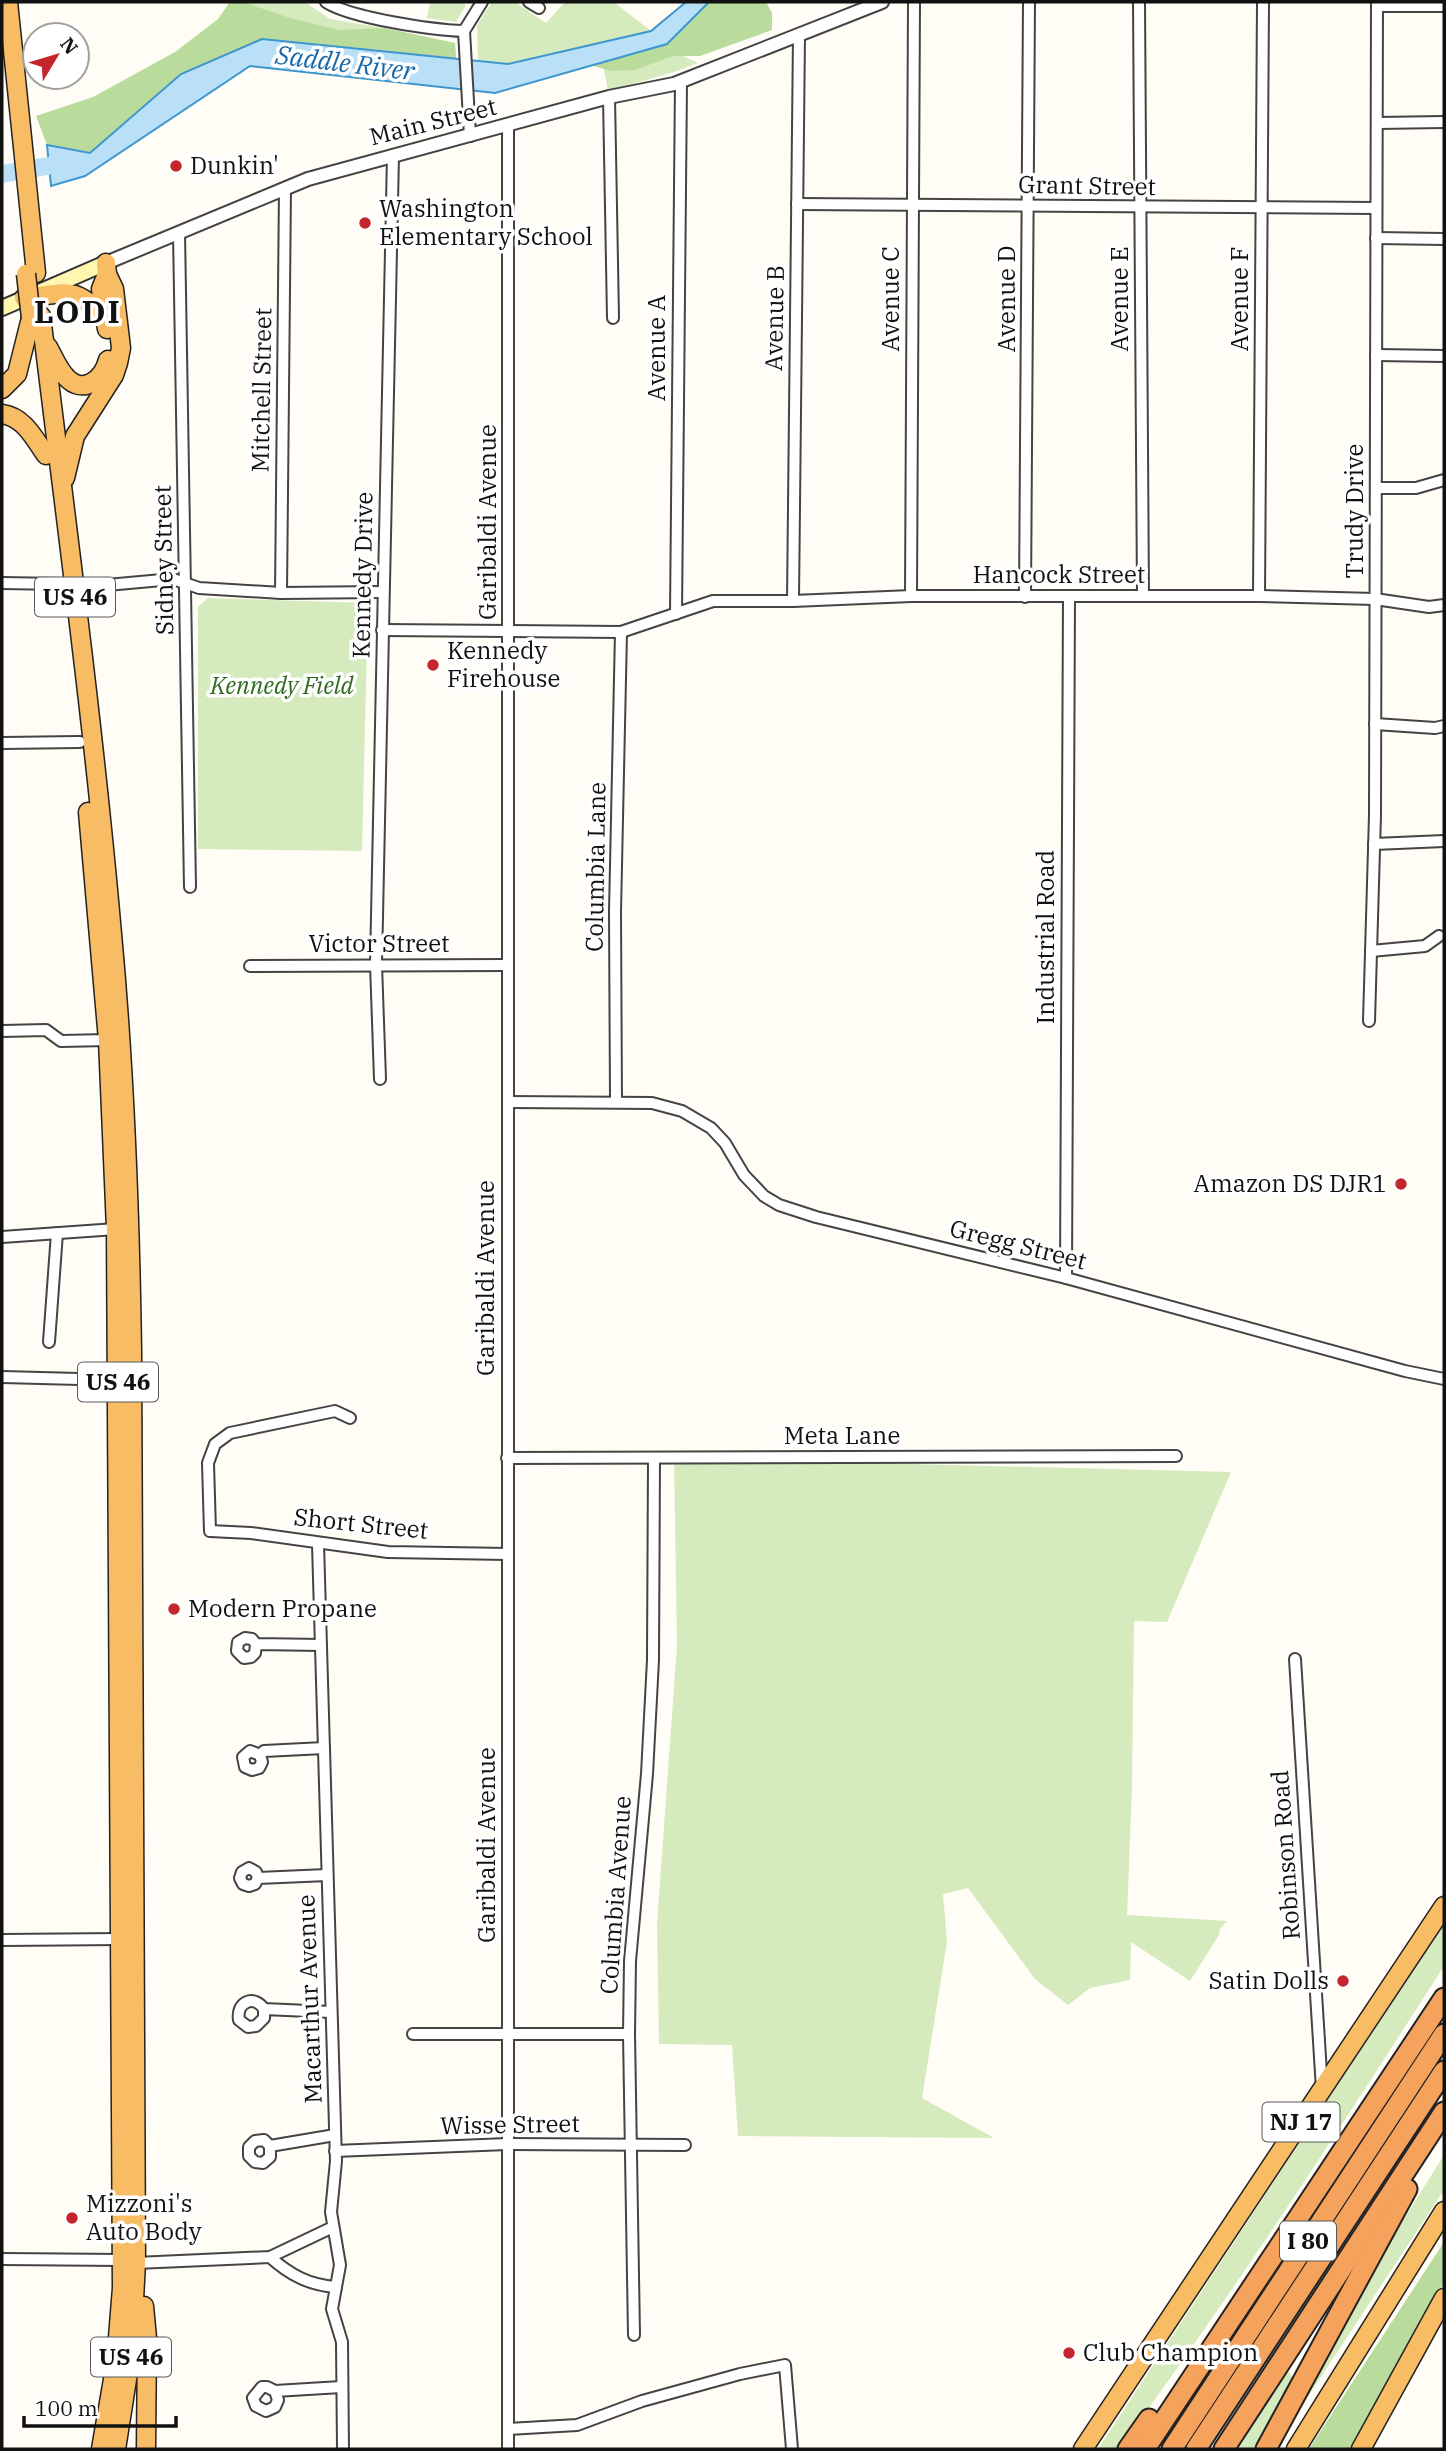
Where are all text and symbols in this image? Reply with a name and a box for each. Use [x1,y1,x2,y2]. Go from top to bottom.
north arrow [21,21,91,91]
text: N [55,32,83,59]
water label: Saddle River [273,37,417,87]
street label: Main Street [366,90,500,152]
place label: Dunkin' [190,149,279,181]
marker: Dunkin' [168,158,184,174]
street label: Grant Street [1018,168,1156,202]
place label: Washington Elementary School [379,192,593,252]
marker: Washington Elementary School [357,215,373,231]
street label: Avenue C [874,246,906,352]
street label: Avenue D [990,246,1022,352]
street label: Avenue E [1103,246,1135,352]
street label: Avenue F [1223,247,1255,351]
street label: Avenue B [757,265,791,371]
district label: LODI [34,290,122,332]
street label: Avenue A [640,294,672,401]
street label: Mitchell Street [244,307,278,473]
street label: Garibaldi Avenue [471,424,503,620]
street label: Trudy Drive [1338,444,1370,578]
street label: Sidney Street [146,485,180,635]
street label: Kennedy Drive [345,491,379,659]
street label: Hancock Street [973,558,1145,590]
road number: US 46 [35,578,115,617]
place label: Kennedy Firehouse [447,634,560,694]
marker: Kennedy Firehouse [425,657,441,673]
park label: Kennedy Field [209,669,355,701]
street label: Columbia Lane [578,782,612,952]
street label: Industrial Road [1029,850,1061,1024]
street label: Victor Street [308,927,450,959]
place label: Amazon DS DJR1 [1193,1167,1387,1199]
marker: Amazon DS DJR1 [1393,1176,1409,1192]
street label: Garibaldi Avenue [469,1180,501,1376]
street label: Gregg Street [946,1212,1090,1276]
road number: US 46 [78,1362,158,1401]
street label: Meta Lane [784,1419,900,1451]
street label: Short Street [292,1500,430,1546]
place label: Modern Propane [188,1592,377,1624]
marker: Modern Propane [166,1601,182,1617]
street label: Garibaldi Avenue [470,1747,502,1943]
street label: Robinson Road [1263,1769,1307,1941]
street label: Columbia Avenue [592,1795,638,1995]
street label: Macarthur Avenue [289,1894,329,2104]
place label: Satin Dolls [1208,1964,1329,1996]
marker: Satin Dolls [1335,1973,1351,1989]
road number: NJ 17 [1262,2102,1340,2142]
street label: Wisse Street [440,2107,580,2141]
place label: Mizzoni's Auto Body [86,2187,202,2247]
marker: Mizzoni's Auto Body [64,2210,80,2226]
road number: I 80 [1280,2222,1336,2260]
place label: Club Champion [1083,2336,1258,2368]
road number: US 46 [91,2338,171,2376]
marker: Club Champion [1061,2345,1077,2361]
scale bar [24,2384,177,2428]
text: 100 m [35,2394,98,2422]

